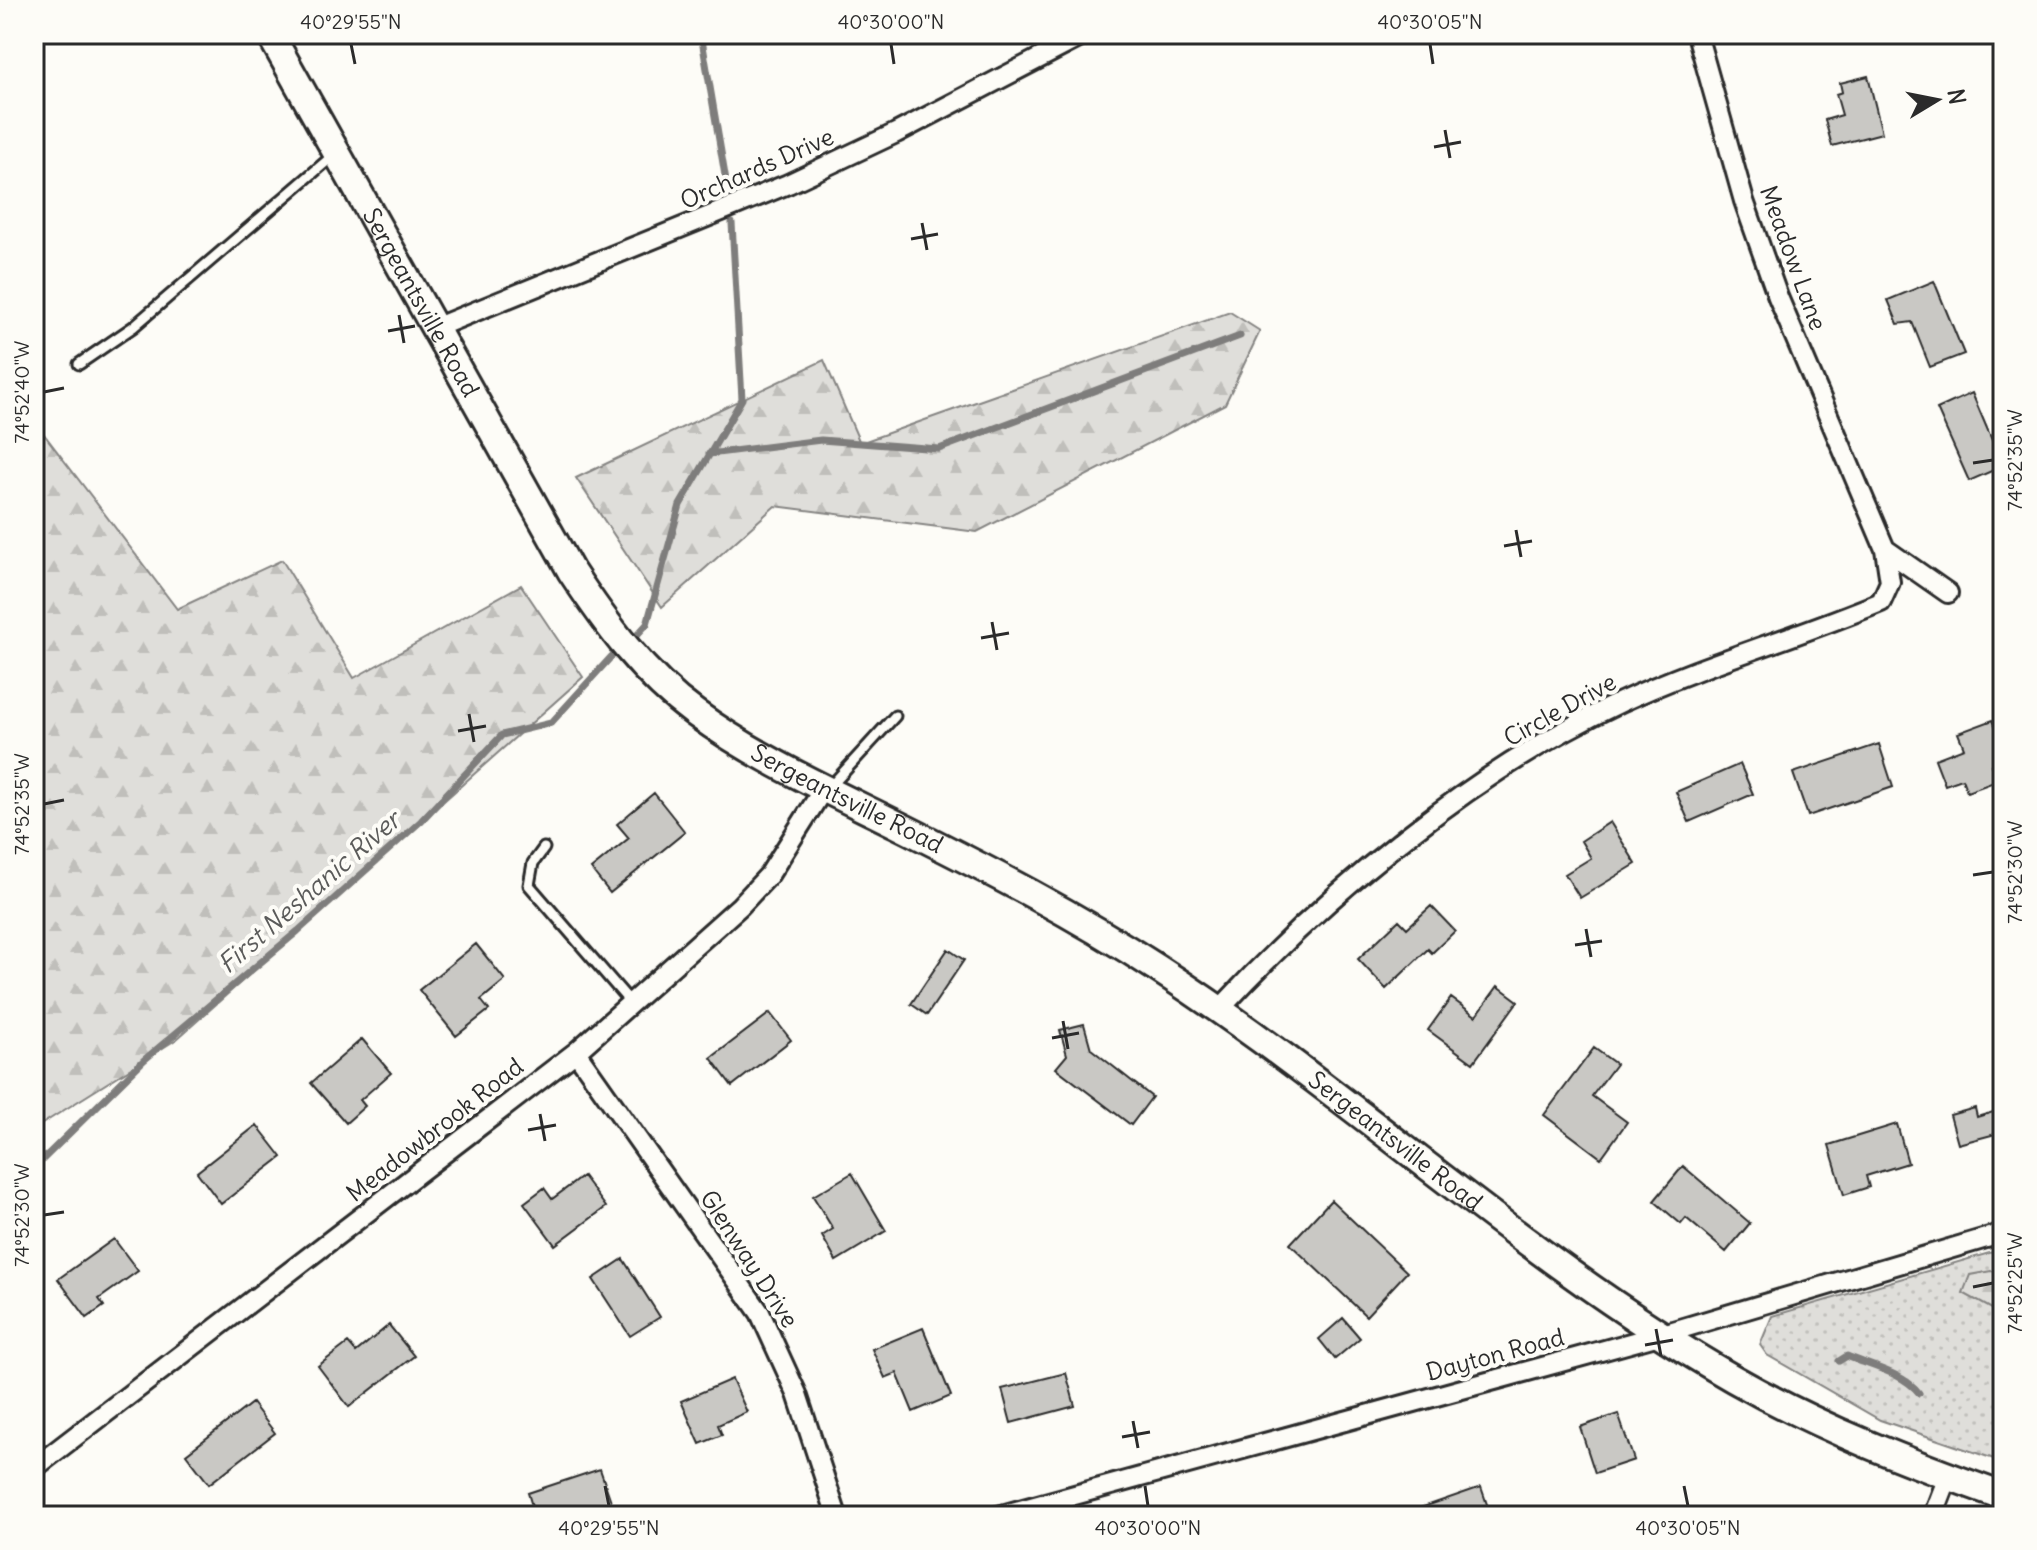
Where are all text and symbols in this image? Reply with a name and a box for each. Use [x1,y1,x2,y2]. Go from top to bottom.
text: 40°29'55"N [300,9,402,34]
text: 40°30'00"N [838,9,944,34]
text: 40°30'05"N [1377,9,1483,34]
north arrow [1897,60,1977,140]
text: N [1942,87,1972,106]
street label: Orchards Drive [675,121,838,215]
street label: Meadow Lane [1754,181,1834,334]
street label: Sergeantsville Road [357,203,486,402]
text: 74°52'40"W [9,340,34,444]
text: 74°52'35"W [2002,409,2027,511]
street label: Circle Drive [1498,666,1621,752]
street label: Sergeantsville Road [746,737,949,859]
text: 74°52'35"W [9,753,34,855]
water label: First Neshanic River [211,801,409,980]
text: 74°52'30"W [2002,820,2027,924]
street label: Meadowbrook Road [340,1051,529,1208]
street label: Sergeantsville Road [1303,1064,1489,1217]
text: 74°52'30"W [9,1163,34,1267]
street label: Glenway Drive [694,1184,805,1333]
text: 74°52'25"W [2002,1232,2027,1334]
street label: Dayton Road [1422,1321,1567,1387]
text: 40°29'55"N [558,1515,660,1540]
text: 40°30'00"N [1095,1515,1201,1540]
text: 40°30'05"N [1635,1515,1741,1540]

